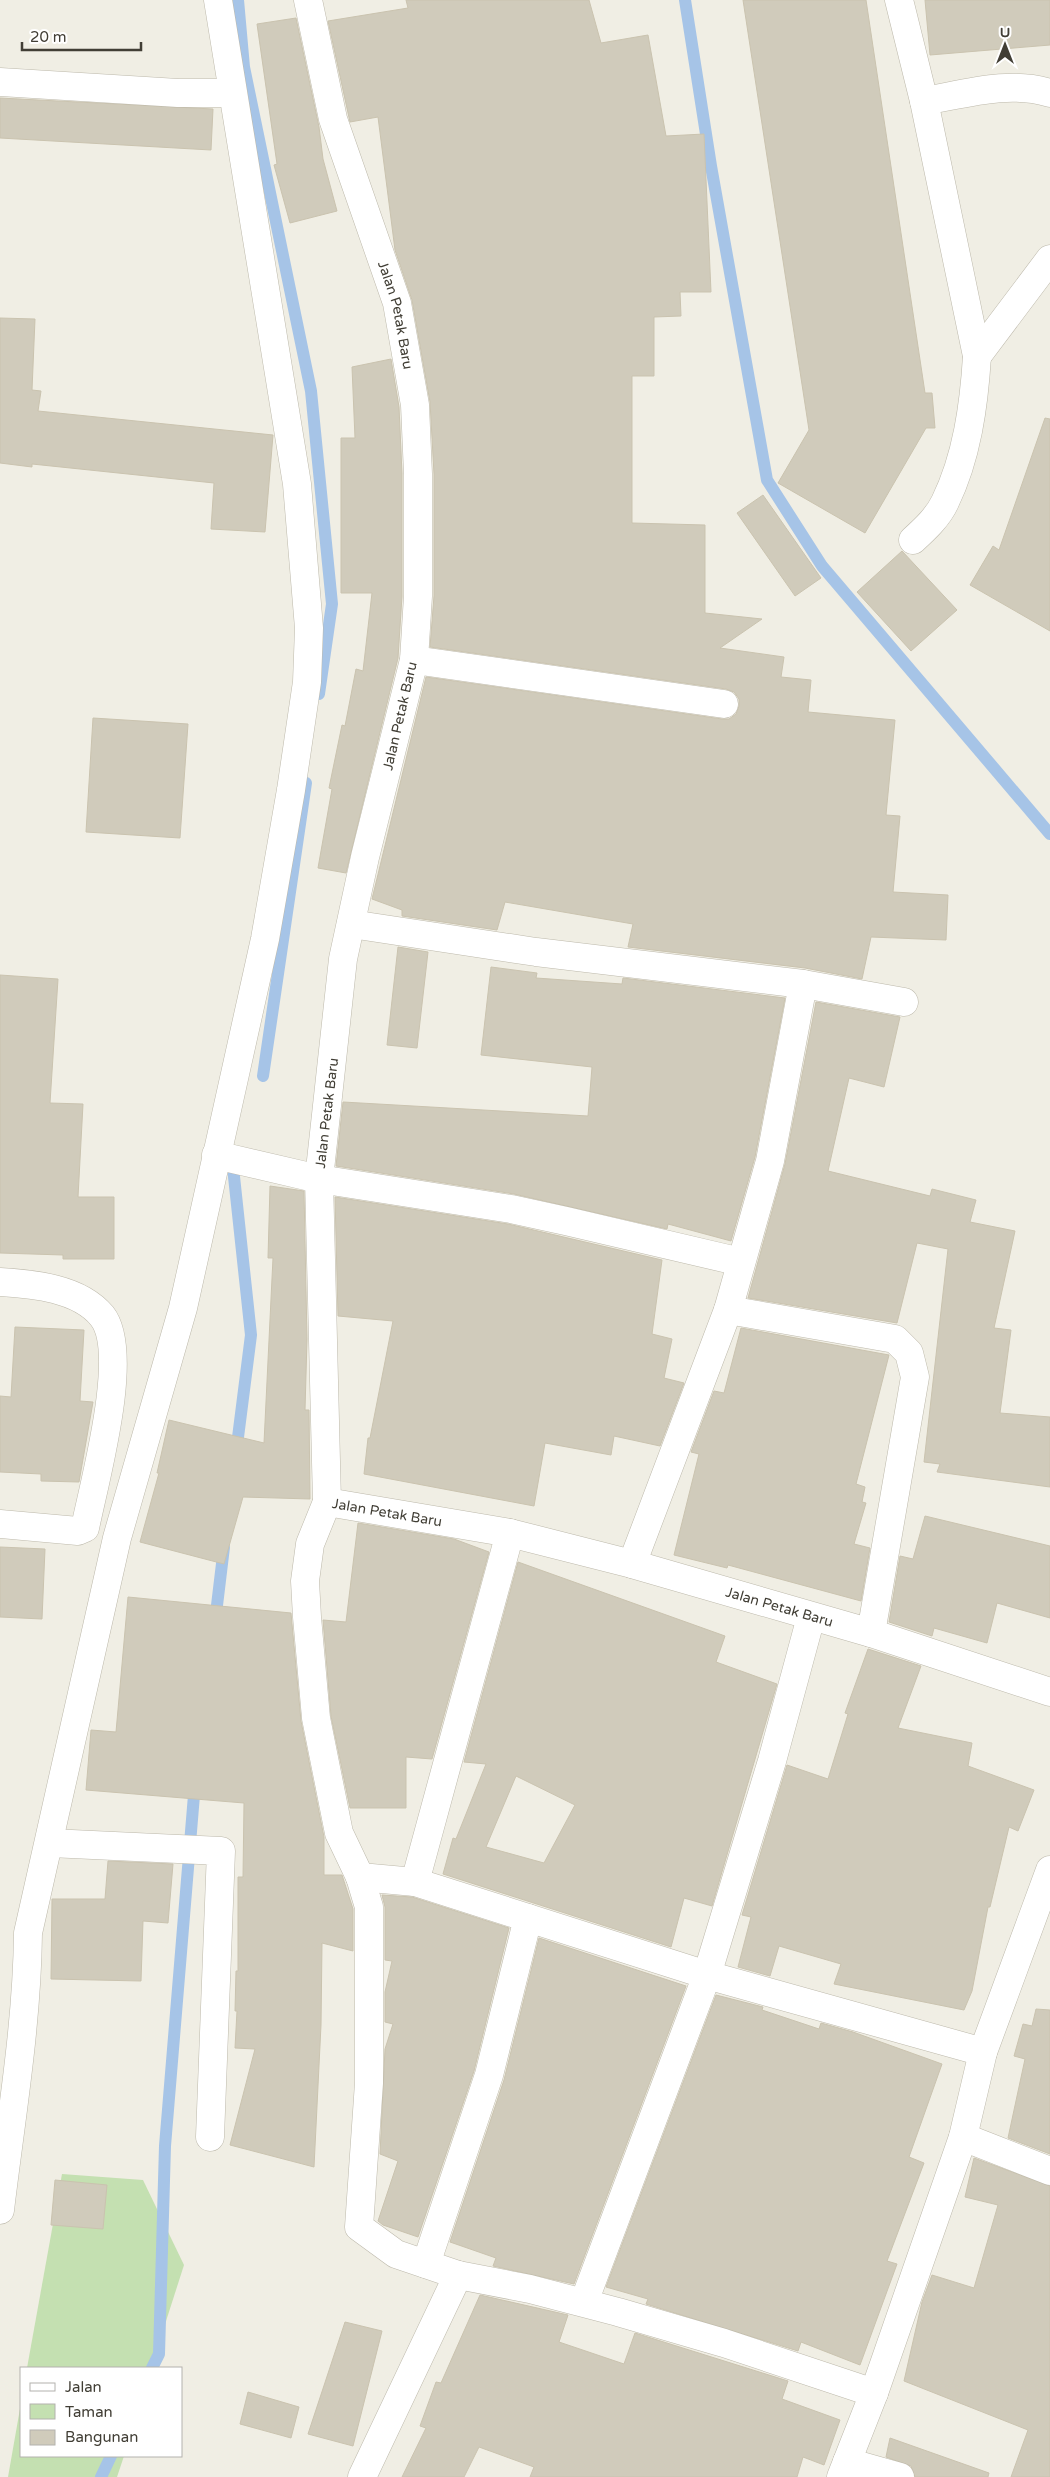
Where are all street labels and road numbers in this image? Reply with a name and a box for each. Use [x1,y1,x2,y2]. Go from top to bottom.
street label: Jalan Petak Baru [375,259,417,371]
street label: Jalan Petak Baru [379,660,421,772]
street label: Jalan Petak Baru [312,1057,342,1169]
street label: Jalan Petak Baru [331,1495,443,1530]
street label: Jalan Petak Baru [724,1583,835,1630]

